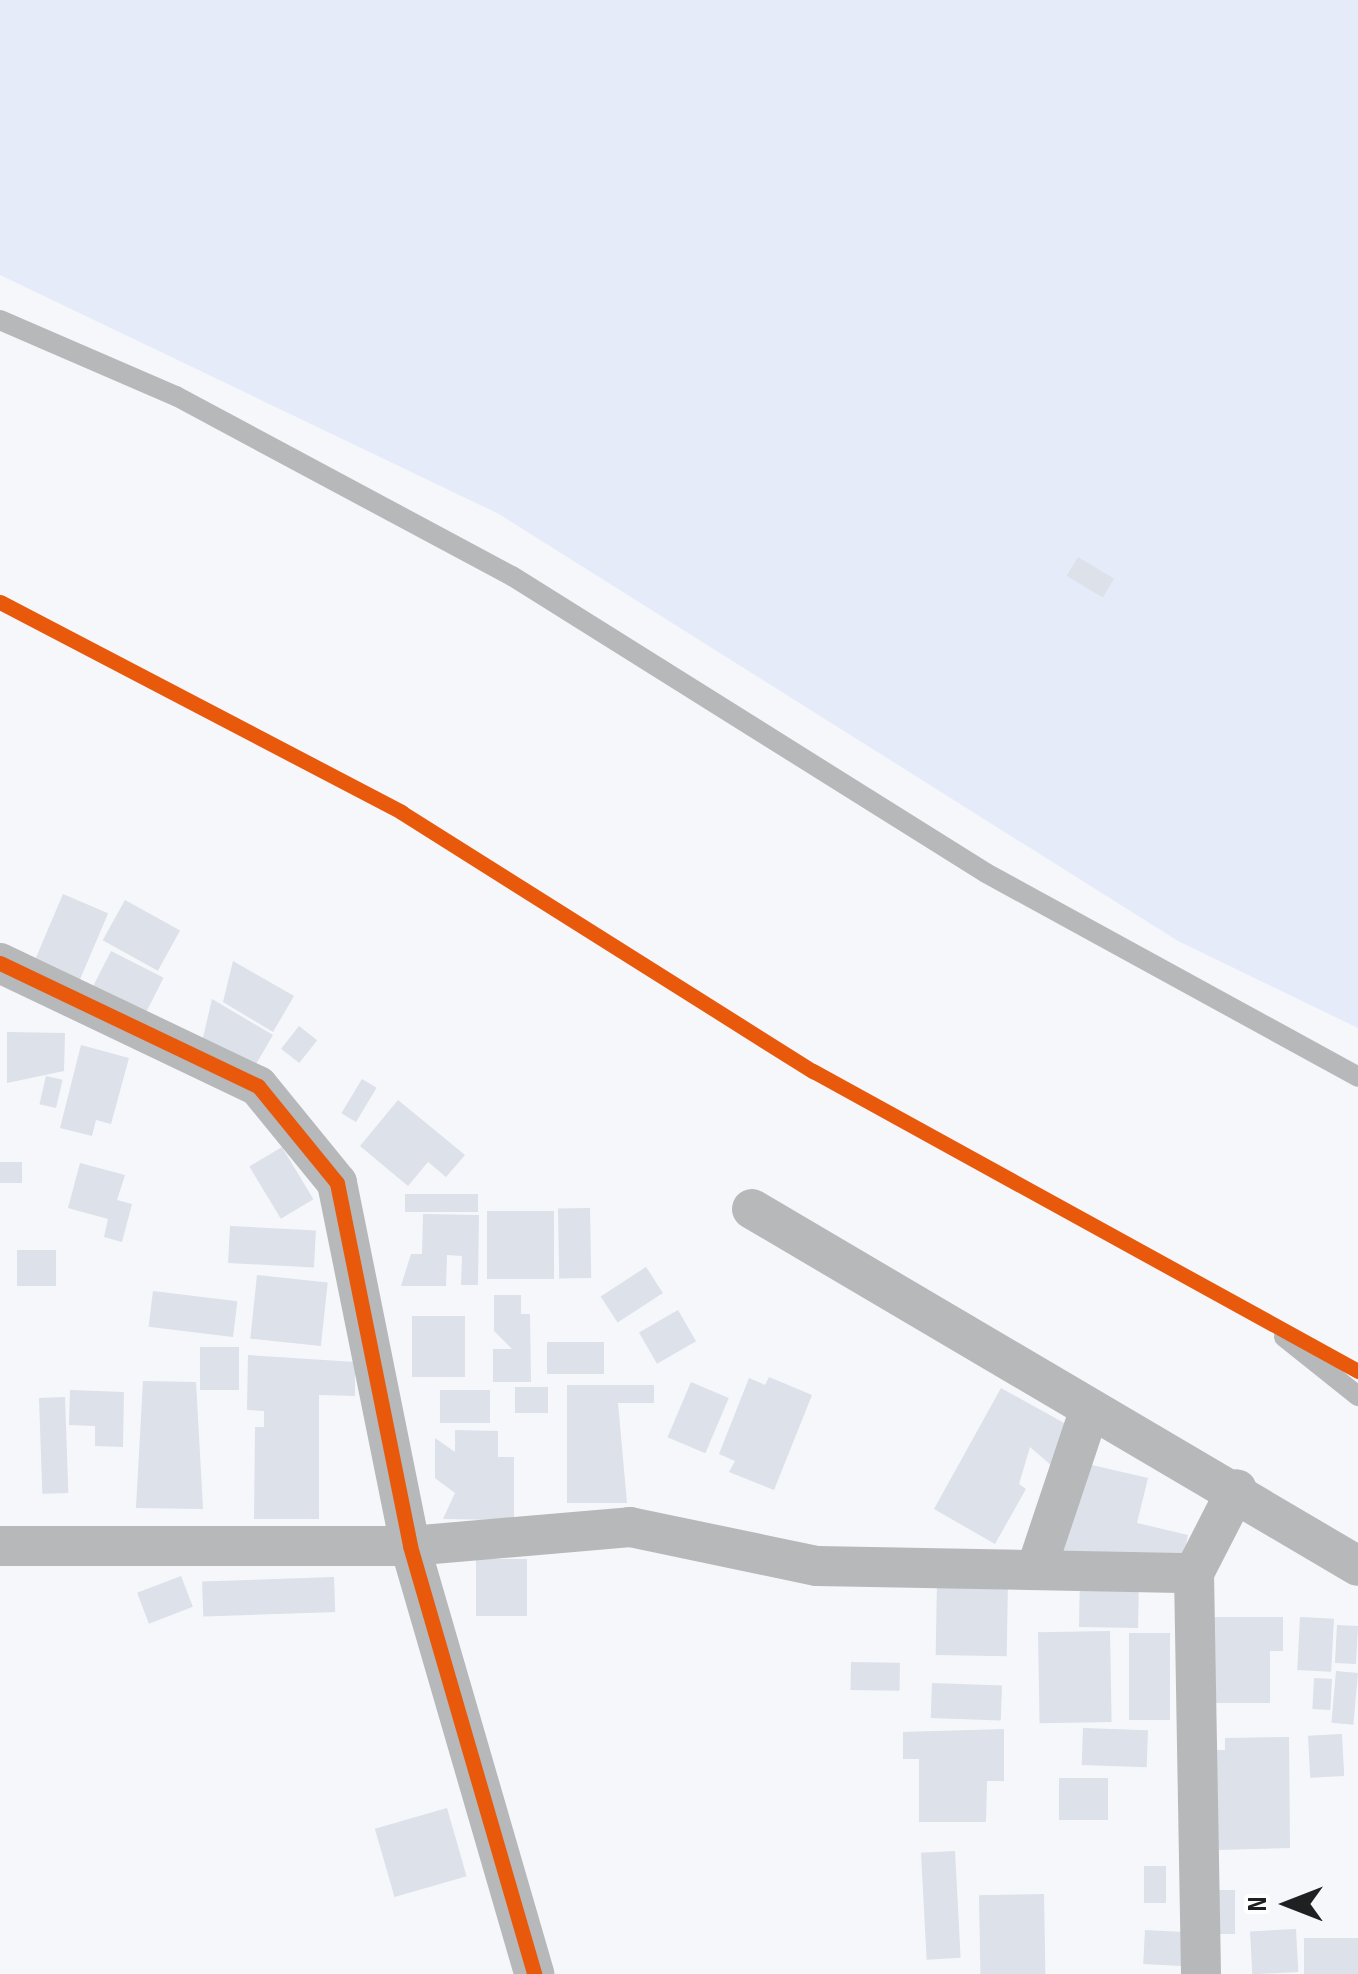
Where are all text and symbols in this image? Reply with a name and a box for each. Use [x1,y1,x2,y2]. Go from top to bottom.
north arrow [1238,1854,1338,1954]
text: N [1241,1897,1274,1911]

